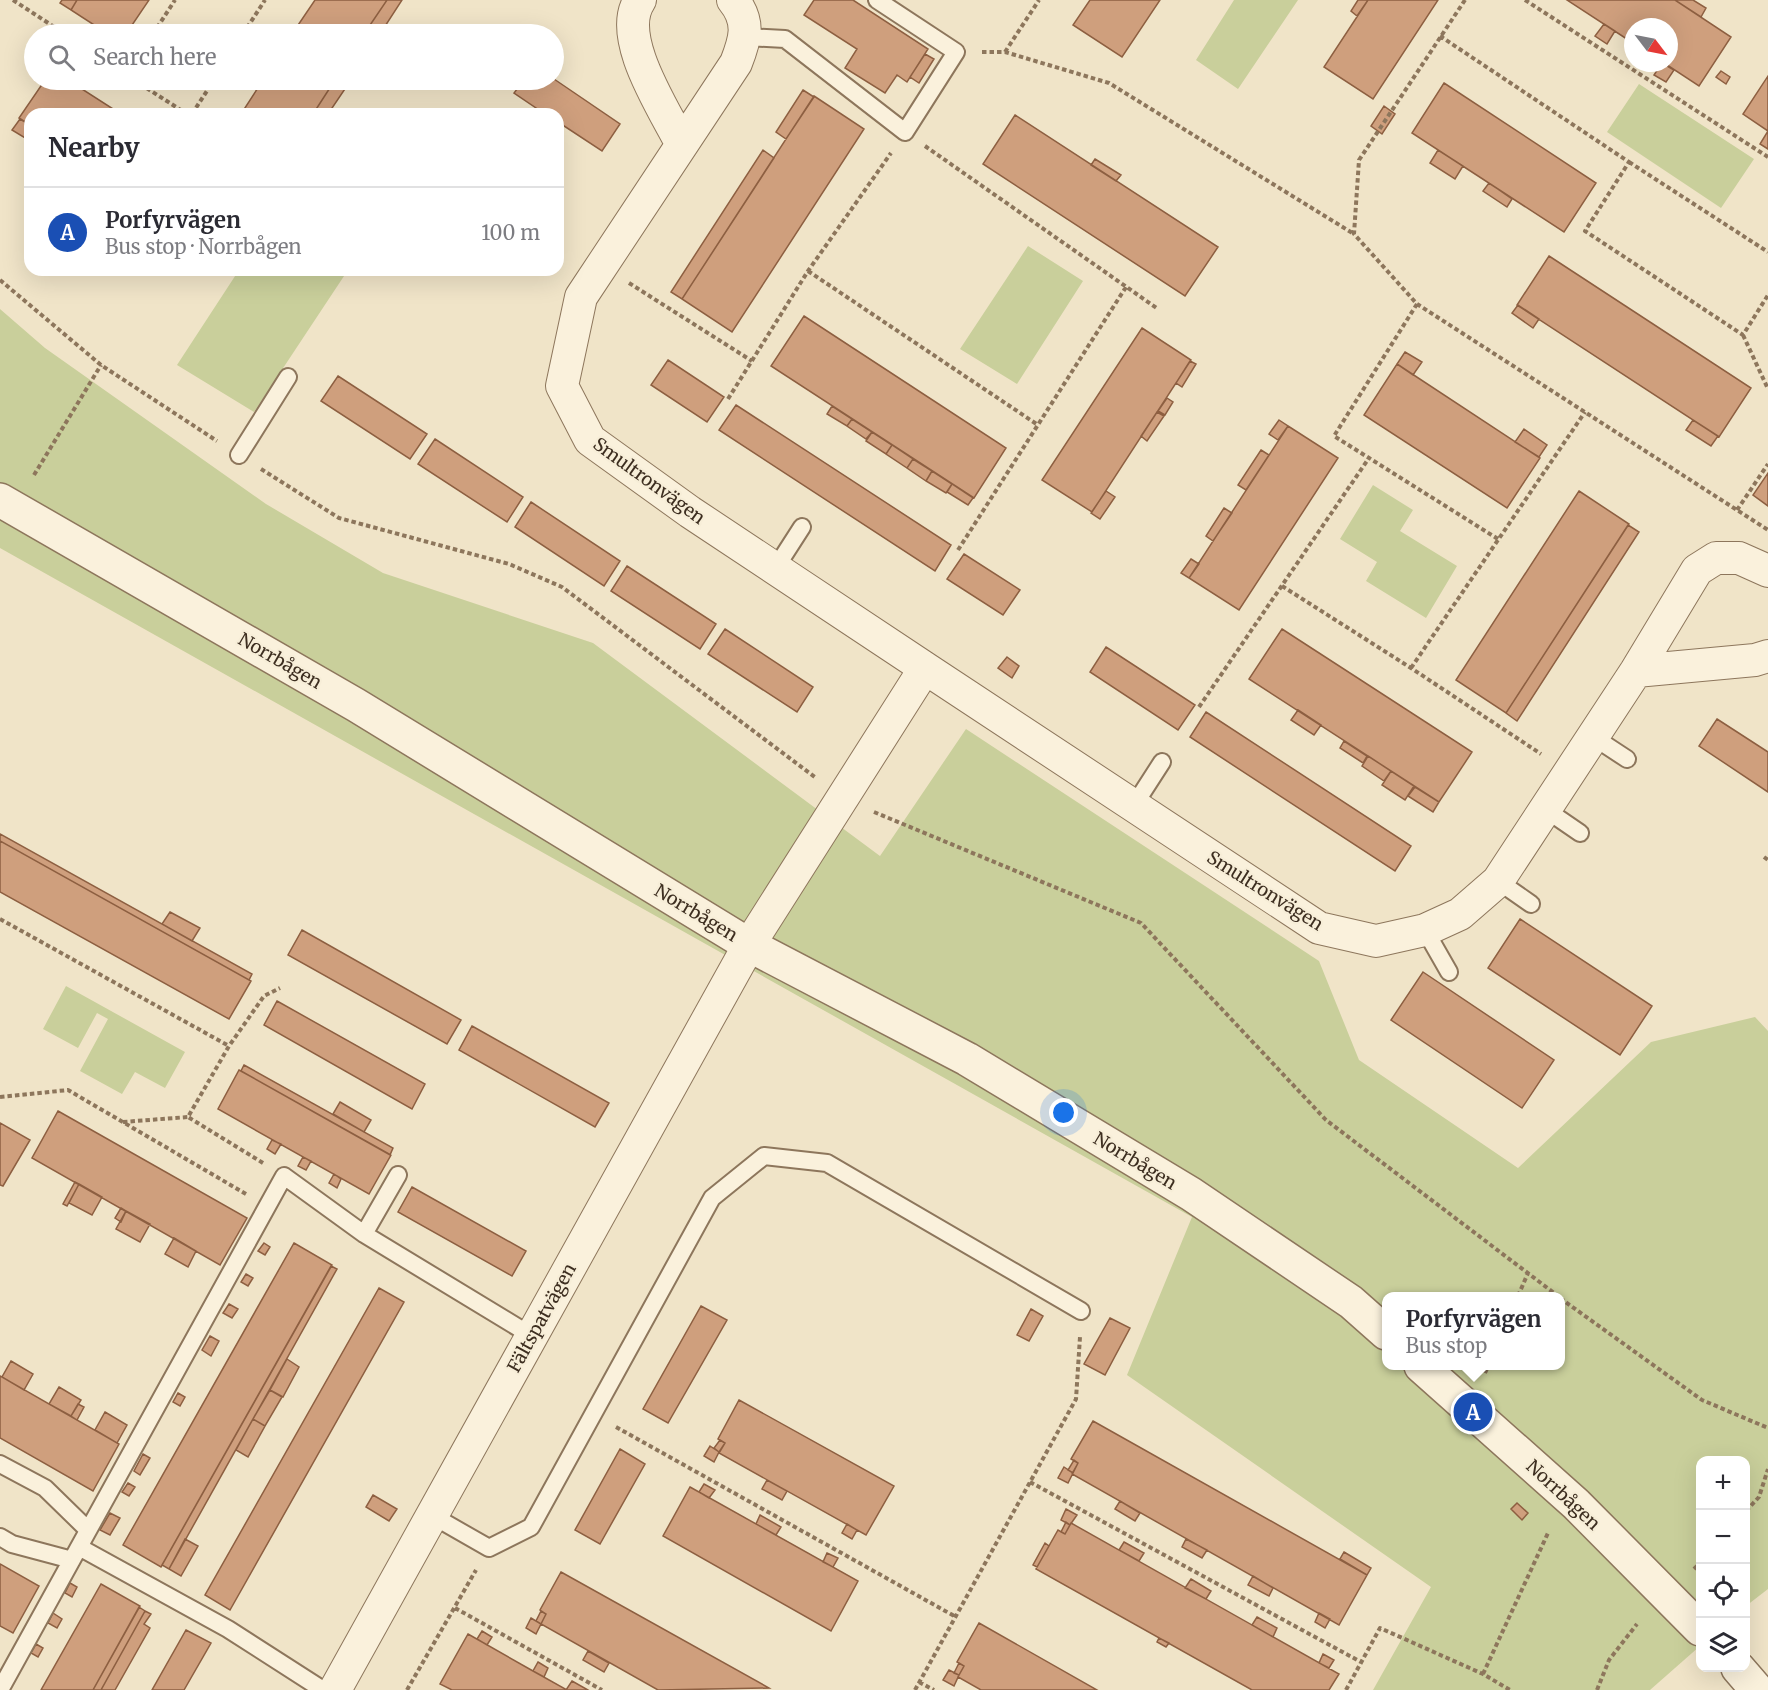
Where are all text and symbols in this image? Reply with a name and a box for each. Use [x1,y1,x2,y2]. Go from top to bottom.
north arrow [1624,18,1678,72]
search box [24,24,564,90]
icon: search [45,41,78,74]
text: Search here [93,43,216,71]
text: Nearby [48,131,140,164]
text: Porfyrvägen [105,206,241,234]
text: A [60,220,75,245]
text: 100 m [481,220,540,245]
text: Bus stop · Norrbågen [105,234,302,259]
street label: Smultronvägen [589,432,710,529]
street label: Norrbågen [234,627,326,694]
street label: Smultronvägen [1203,846,1328,936]
street label: Norrbågen [651,879,742,946]
your location [1049,1098,1078,1127]
street label: Norrbågen [1090,1127,1181,1194]
street label: Fältspatvägen [502,1259,581,1376]
popup [1382,1292,1565,1370]
text: Porfyrvägen [1406,1305,1541,1333]
text: Bus stop [1406,1333,1487,1358]
pin: A [1454,1390,1492,1434]
street label: Norrbågen [1522,1455,1605,1535]
map controls [1696,1456,1750,1672]
button: + [1696,1456,1750,1510]
button: − [1696,1510,1750,1564]
button: locate [1696,1564,1750,1618]
button: layers [1696,1618,1750,1672]

